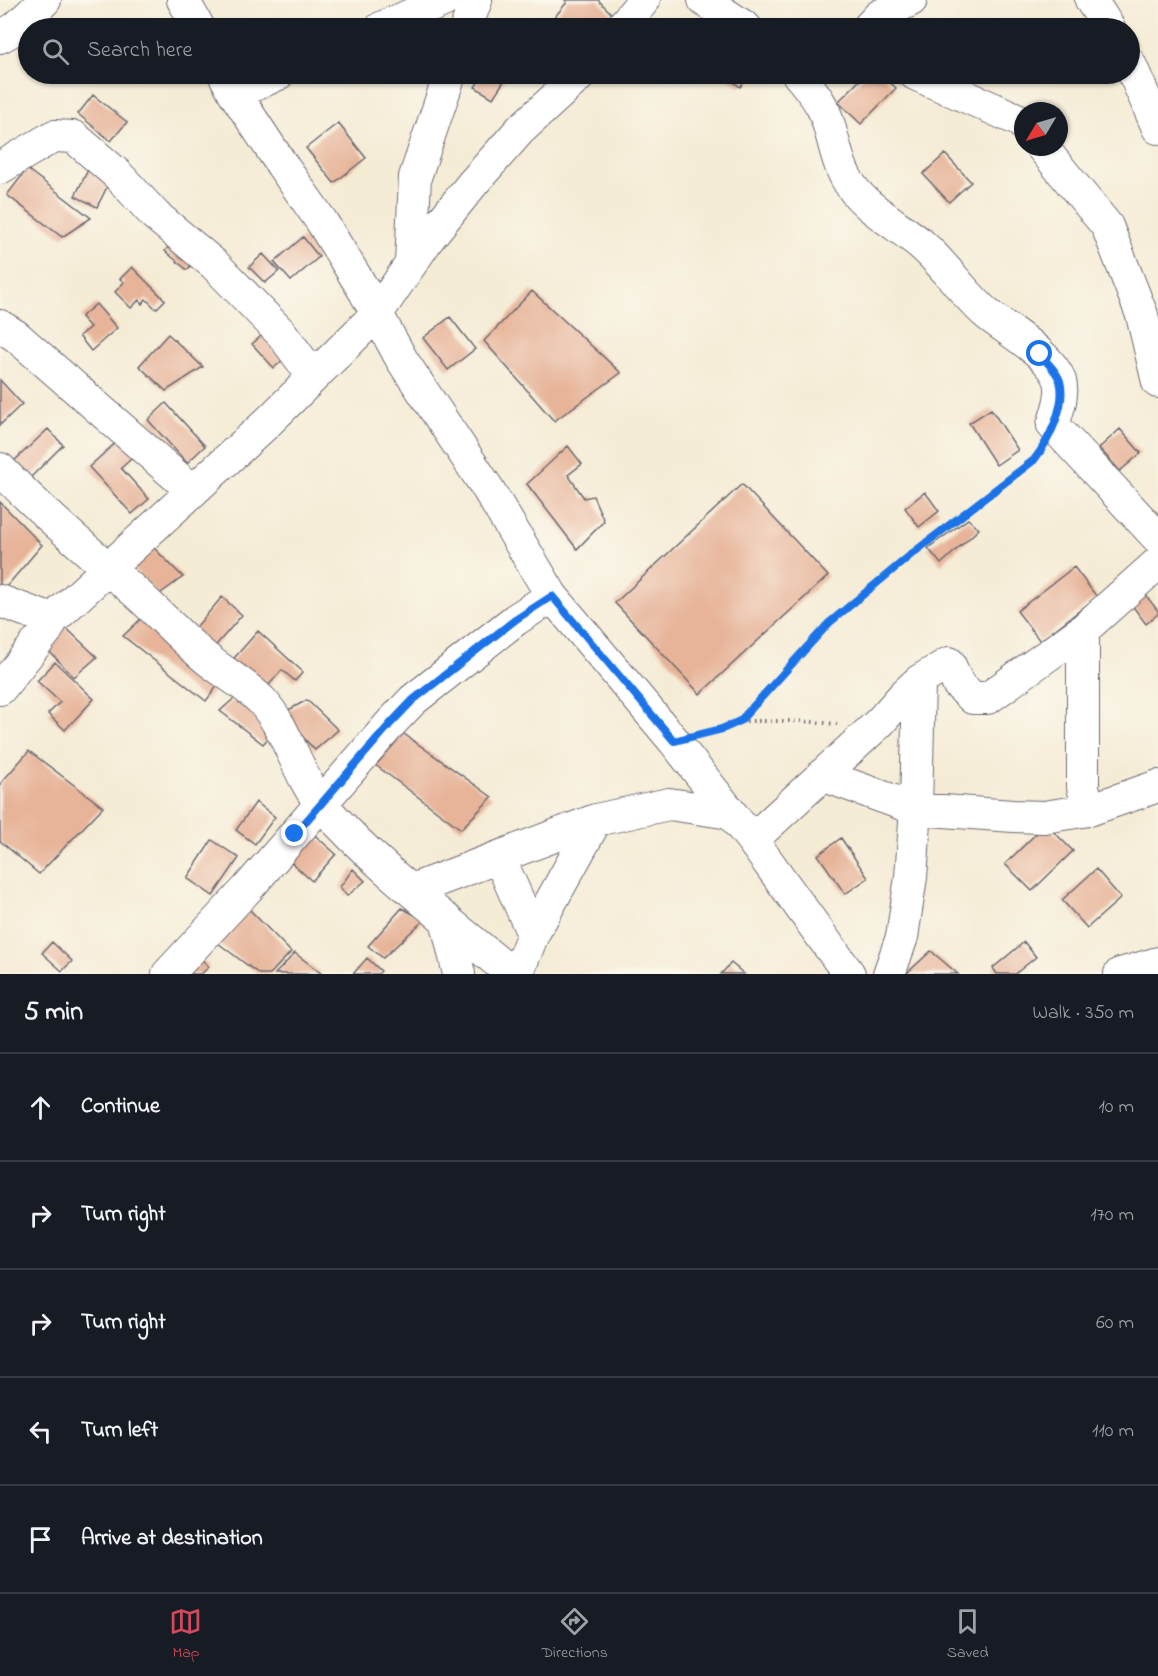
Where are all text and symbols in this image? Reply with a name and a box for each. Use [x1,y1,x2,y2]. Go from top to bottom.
search box [18,18,1140,84]
icon: search [39,35,72,68]
text: Search here [87,35,192,67]
north arrow [1014,102,1068,156]
route start [1026,340,1052,366]
route end [281,820,307,846]
text: 5 min [24,994,83,1032]
text: Walk · 350 m [1032,999,1134,1028]
icon: ahead [24,1091,57,1124]
text: Continue [81,1091,160,1123]
text: 10 m [1098,1093,1134,1122]
icon: right [24,1199,57,1232]
text: Turn right [81,1199,166,1231]
text: 170 m [1090,1201,1134,1230]
icon: right [24,1307,57,1340]
text: Turn right [81,1307,166,1339]
text: 60 m [1096,1309,1134,1338]
icon: left [24,1415,57,1448]
text: Turn left [81,1415,158,1447]
text: 110 m [1092,1417,1134,1446]
icon: arrive [24,1523,57,1556]
text: Arrive at destination [81,1523,263,1555]
tab: Map [169,1605,202,1665]
tab: Directions [541,1605,608,1665]
tab: Saved [947,1605,989,1665]

